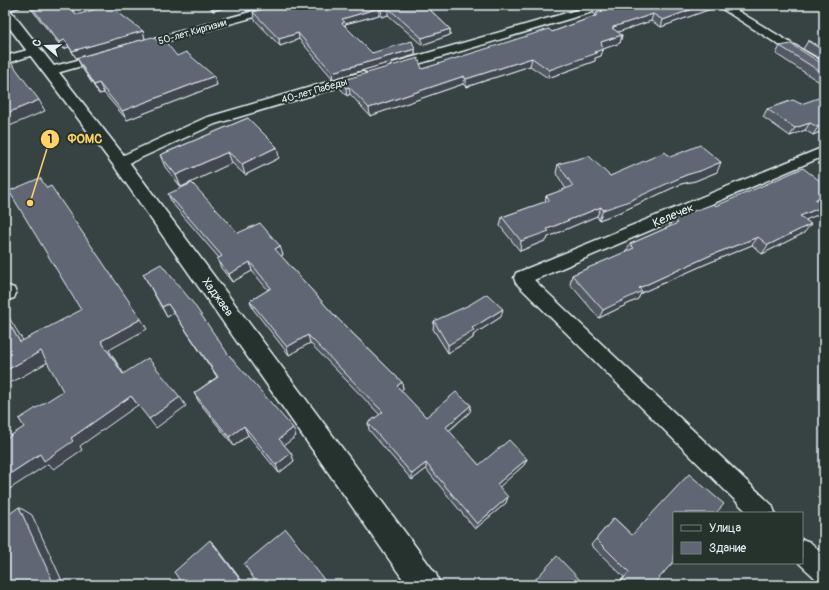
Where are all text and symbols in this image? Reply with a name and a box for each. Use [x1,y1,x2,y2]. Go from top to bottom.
street label: 50-лет Киргизии [157,16,228,47]
north arrow [26,26,66,66]
text: С [30,37,44,48]
street label: 40-лет Пабеды [280,76,348,106]
callout: ФОМС [40,126,111,151]
text: ФОМС [67,131,102,147]
text: 1 [48,132,52,147]
street label: Келечек [650,200,696,231]
street label: Хаджаев [199,275,237,320]
legend [673,512,803,564]
text: Улица [709,521,741,536]
text: Здание [709,541,746,556]

